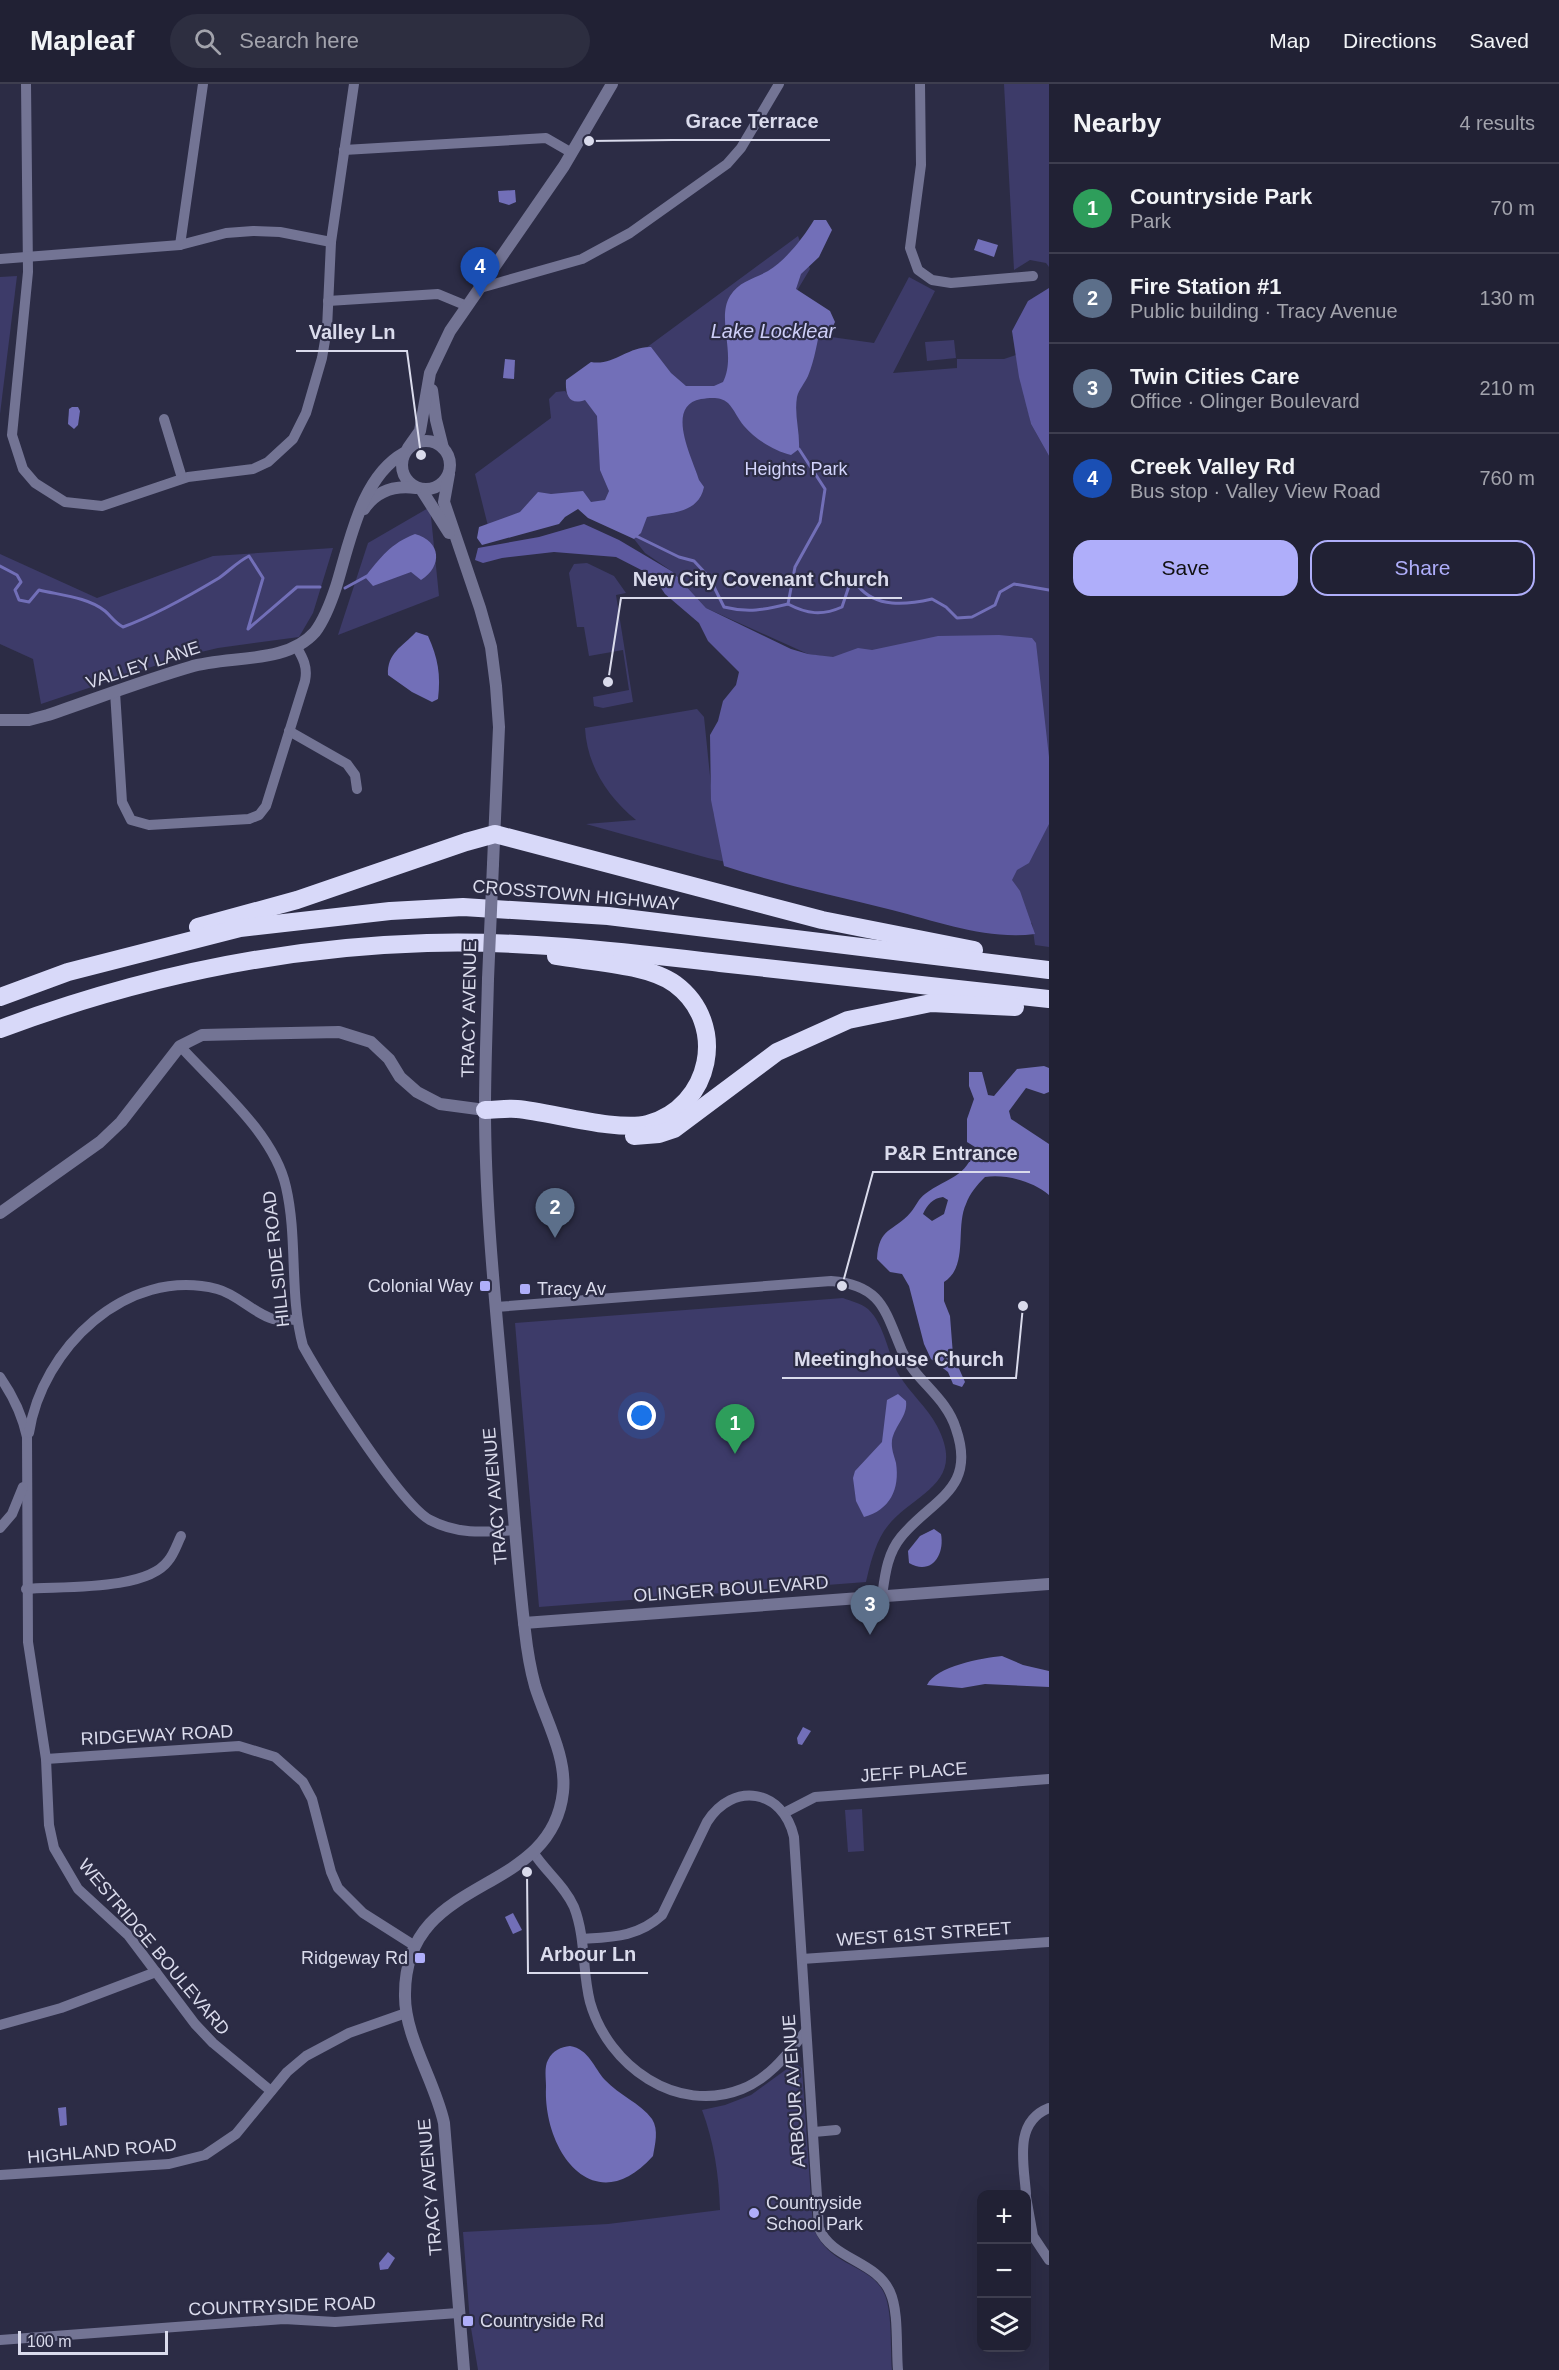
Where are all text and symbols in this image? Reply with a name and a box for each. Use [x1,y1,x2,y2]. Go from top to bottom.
search box [170,14,590,68]
text: Mapleaf [30,25,134,56]
icon: search [191,25,224,58]
text: Search here [239,28,359,53]
text: Map [1269,29,1310,52]
text: Directions [1343,29,1436,52]
text: Saved [1469,29,1529,52]
callout: Grace Terrace [673,102,830,140]
text: Nearby [1073,108,1161,138]
text: Grace Terrace [685,110,819,132]
text: 4 results [1459,112,1535,134]
text: Countryside Park [1130,184,1312,209]
text: 1 [1087,197,1098,219]
text: 70 m [1491,197,1535,219]
text: Park [1130,210,1171,232]
pin: 4 [460,248,500,297]
text: Fire Station #1 [1130,274,1282,299]
text: 2 [1087,287,1098,309]
text: 130 m [1479,287,1535,309]
text: Public building · Tracy Avenue [1130,300,1398,322]
callout: Valley Ln [296,313,407,351]
water label: Lake Locklear [711,320,837,342]
text: Valley Ln [309,321,395,343]
text: Twin Cities Care [1130,364,1300,389]
text: 3 [1087,377,1098,399]
text: 210 m [1479,377,1535,399]
text: Office · Olinger Boulevard [1130,390,1360,412]
text: Creek Valley Rd [1130,454,1295,479]
park label: Heights Park [744,459,849,479]
text: 4 [1087,467,1098,489]
text: 760 m [1479,467,1535,489]
text: Bus stop · Valley View Road [1130,480,1381,502]
button: Save [1073,540,1298,596]
button: Share [1310,540,1535,596]
callout: New City Covenant Church [621,560,902,598]
text: New City Covenant Church [633,568,889,590]
street label: VALLEY LANE [84,637,202,693]
street label: CROSSTOWN HIGHWAY [472,876,680,914]
street label: TRACY AVENUE [458,940,480,1078]
callout: P&R Entrance [873,1134,1030,1172]
text: P&R Entrance [884,1142,1018,1164]
pin: 2 [536,1188,574,1238]
street label: HILLSIDE ROAD [259,1190,293,1328]
place label: Colonial Way [368,1276,473,1296]
marker: Colonial Way [478,1279,492,1293]
place label: Tracy Av [537,1279,606,1299]
marker: Tracy Av [518,1282,532,1296]
callout: Meetinghouse Church [782,1340,1016,1378]
text: Meetinghouse Church [794,1348,1004,1370]
your location [627,1401,656,1430]
pin: 1 [716,1404,754,1454]
street label: TRACY AVENUE [479,1427,511,1565]
street label: OLINGER BOULEVARD [633,1572,829,1606]
pin: 3 [850,1586,890,1635]
street label: RIDGEWAY ROAD [80,1721,234,1749]
street label: JEFF PLACE [860,1758,968,1786]
street label: WESTRIDGE BOULEVARD [74,1855,234,2039]
street label: WEST 61ST STREET [836,1918,1012,1950]
callout: Arbour Ln [528,1935,648,1973]
text: Arbour Ln [540,1943,636,1965]
place label: Ridgeway Rd [301,1948,408,1968]
marker: Ridgeway Rd [413,1951,427,1965]
street label: ARBOUR AVENUE [779,2014,809,2168]
street label: TRACY AVENUE [414,2118,446,2256]
street label: HIGHLAND ROAD [26,2135,178,2167]
map controls [977,2190,1031,2352]
button: + [977,2190,1031,2244]
place label: Countryside School Park [766,2193,864,2234]
marker: Countryside School Park [747,2206,761,2220]
button: − [977,2244,1031,2298]
street label: COUNTRYSIDE ROAD [188,2293,376,2319]
button: layers [977,2298,1031,2352]
place label: Countryside Rd [480,2311,604,2331]
marker: Countryside Rd [461,2314,475,2328]
scale bar [18,2328,168,2356]
text: 100 m [27,2333,71,2350]

